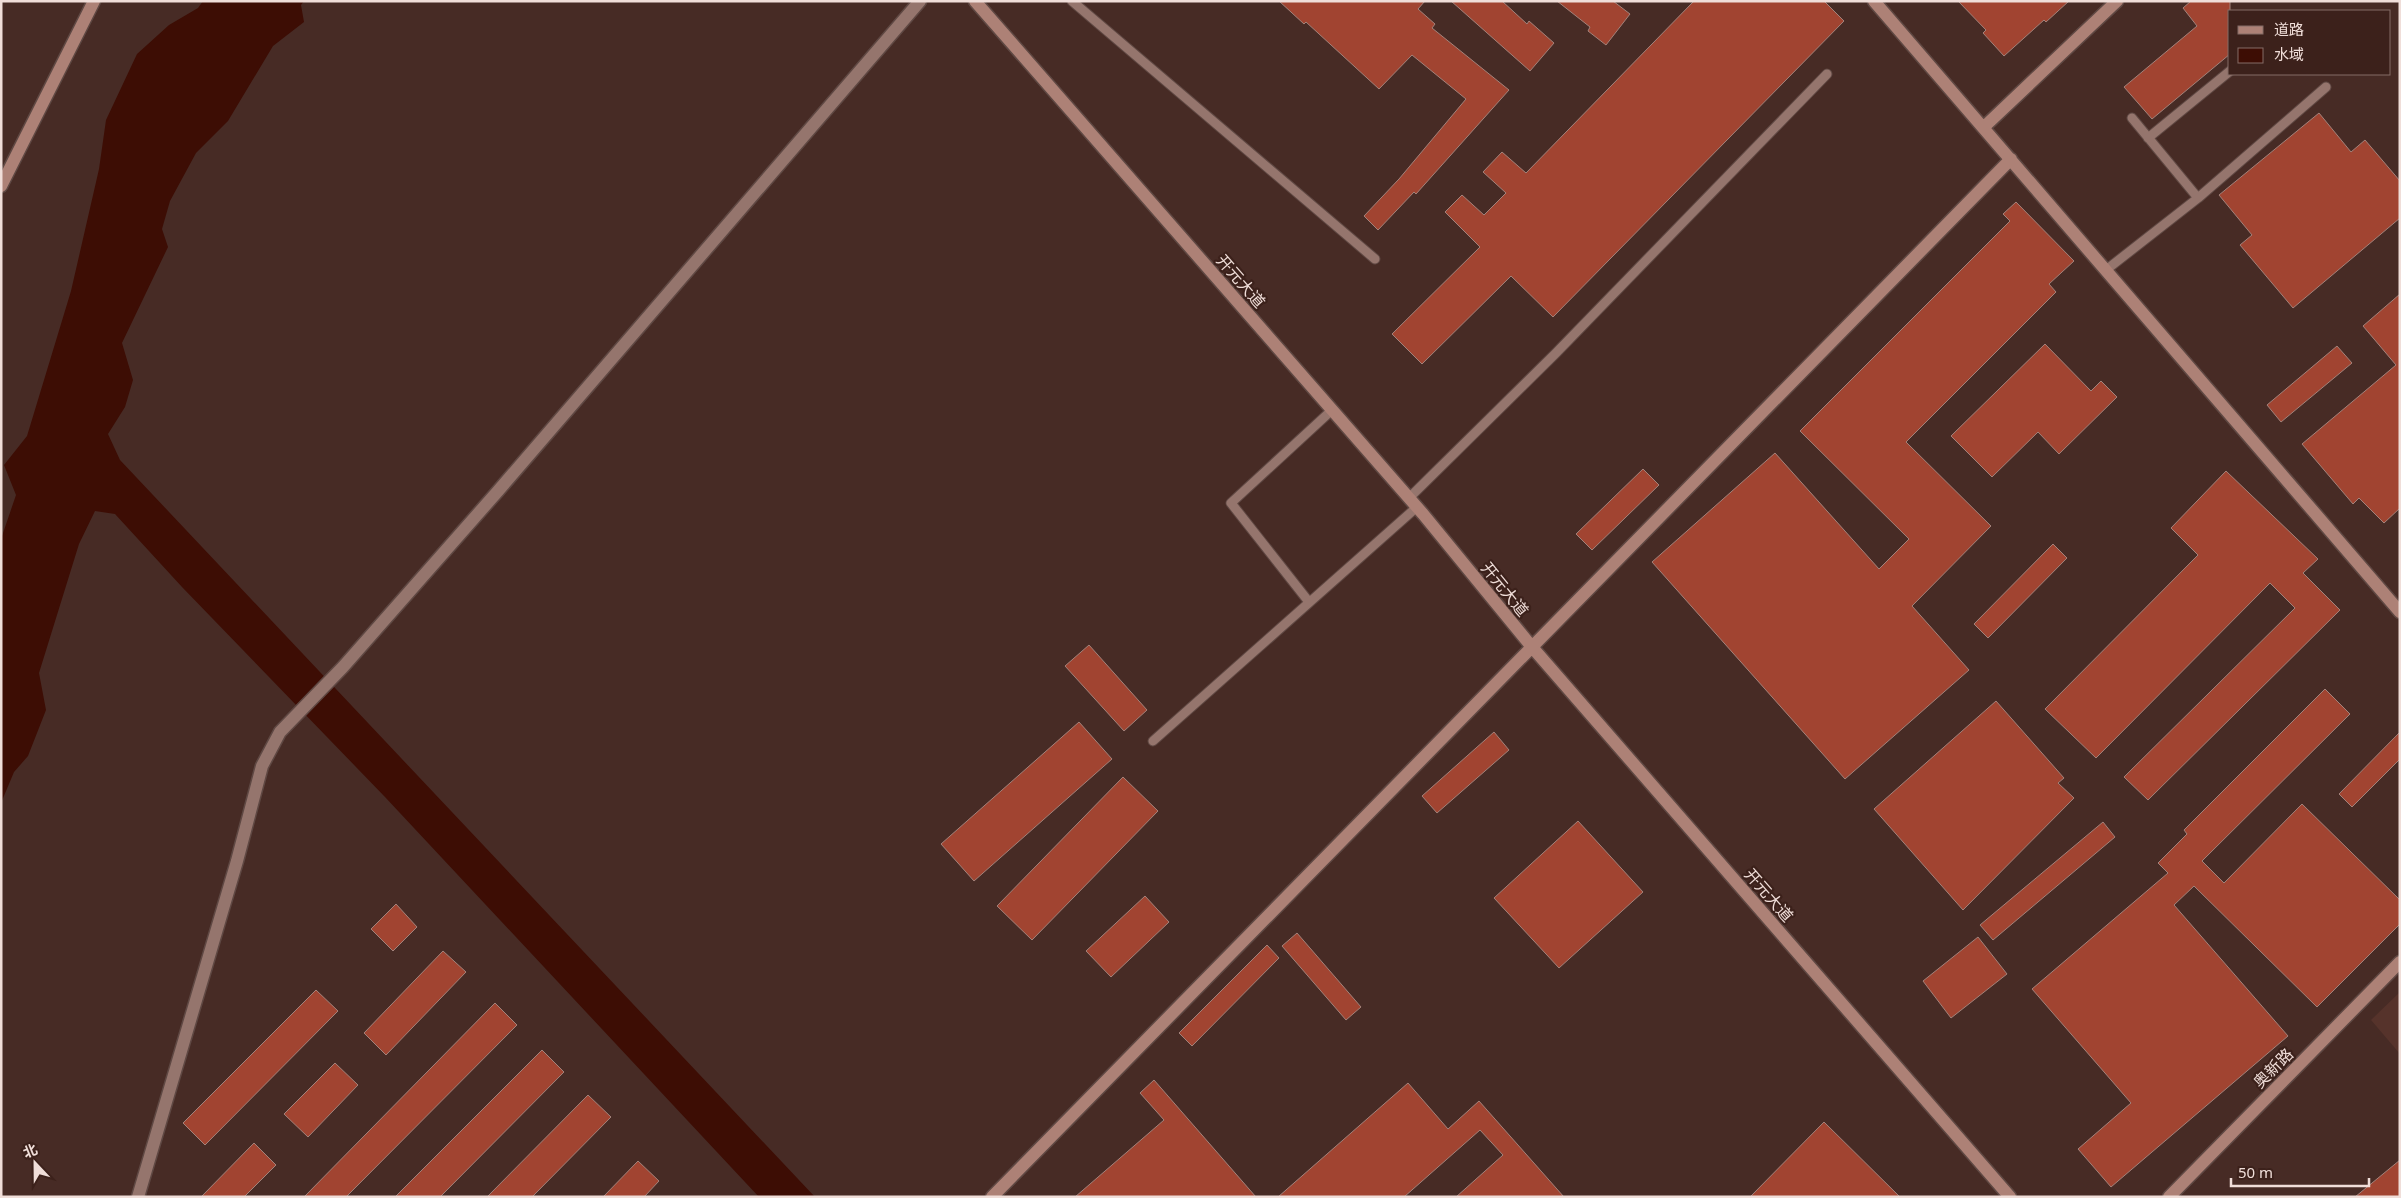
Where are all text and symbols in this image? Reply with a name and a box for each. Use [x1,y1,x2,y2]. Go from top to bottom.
legend [2228,10,2391,75]
text: 道路 [2274,19,2304,39]
text: 水域 [2274,44,2304,64]
street label: 开元大道 [1212,250,1270,312]
street label: 开元大道 [1476,557,1534,621]
street label: 开元大道 [1740,864,1798,926]
street label: 奥新路 [2248,1043,2298,1093]
north arrow [10,1138,60,1188]
text: 北 [20,1139,40,1162]
scale bar [2231,1156,2368,1188]
text: 50 m [2238,1162,2273,1182]

